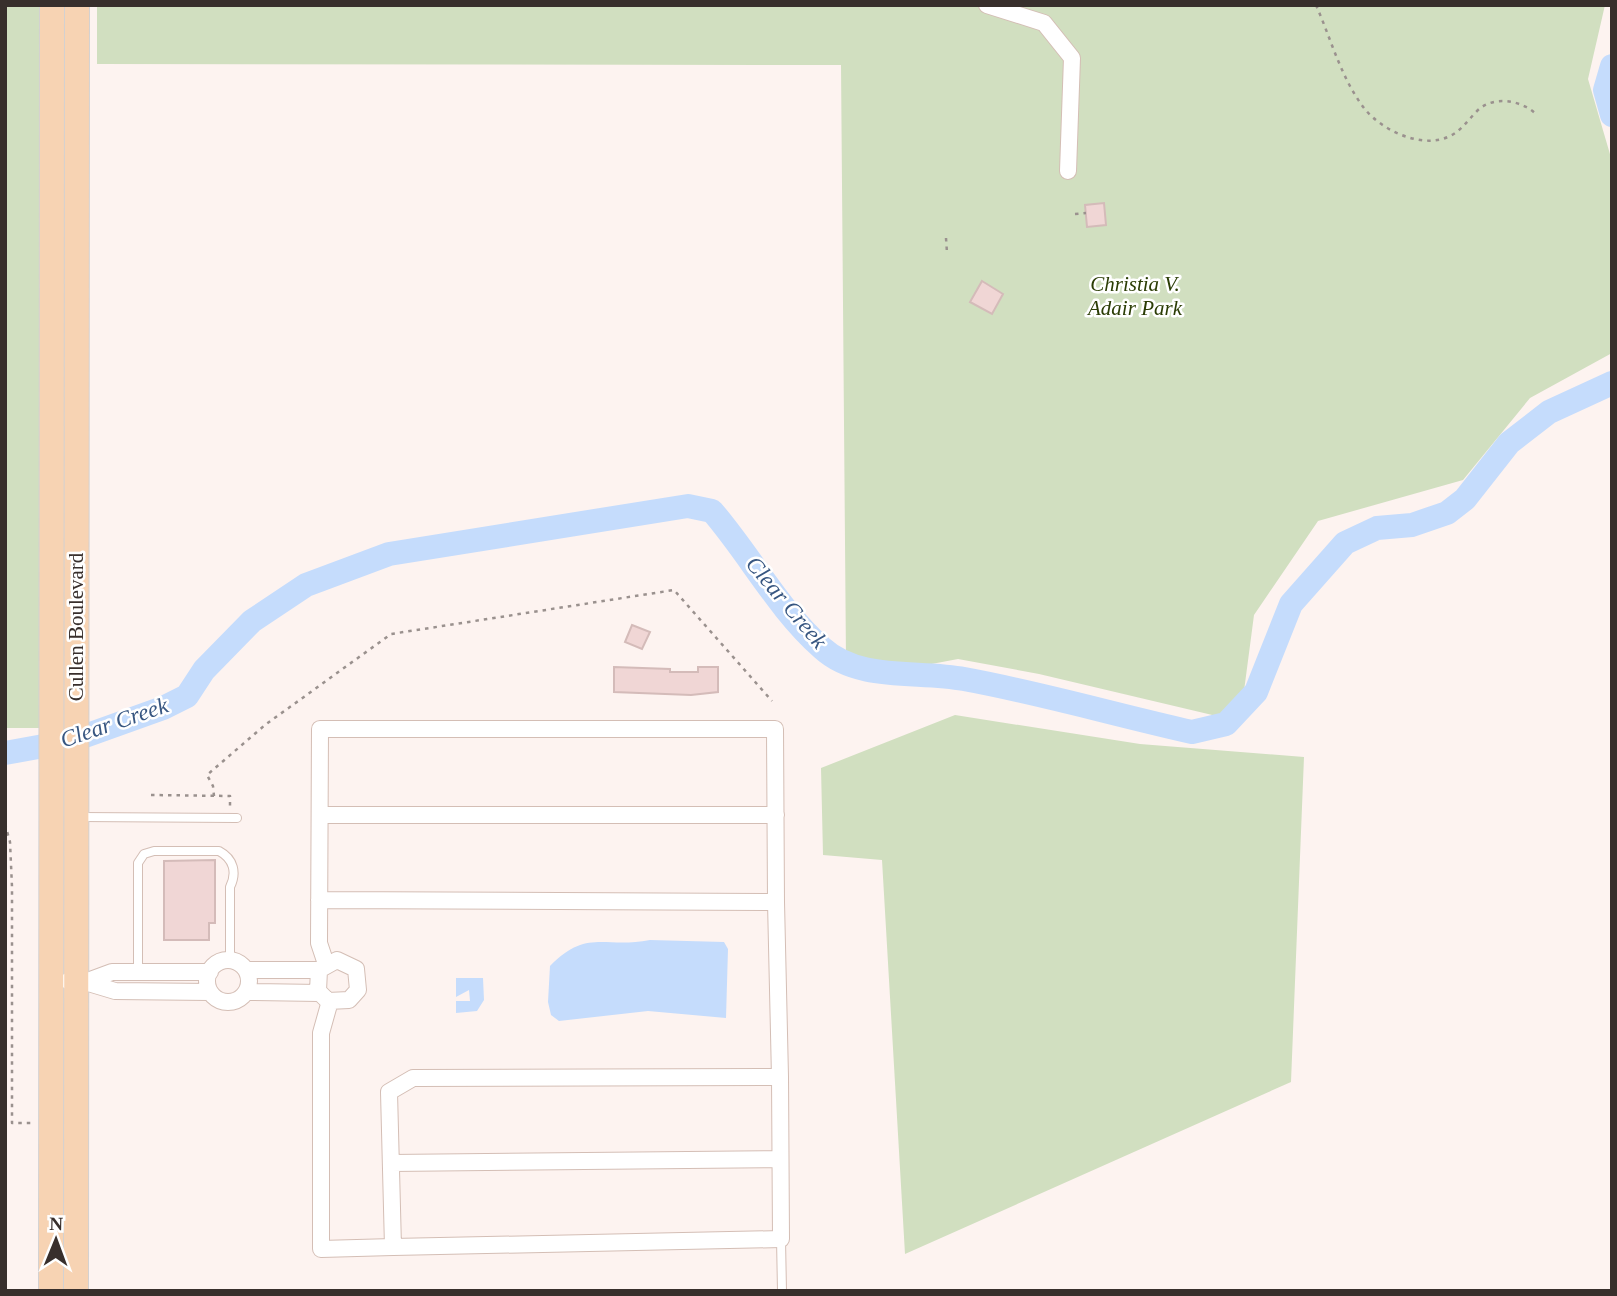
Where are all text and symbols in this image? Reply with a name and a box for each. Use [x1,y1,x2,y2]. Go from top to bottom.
park label: Christia V. Adair Park [1086,272,1183,320]
water label: Clear Creek [741,551,833,654]
street label: Cullen Boulevard [64,552,88,701]
water label: Clear Creek [57,692,172,753]
north arrow [21,1205,91,1275]
text: N [49,1213,64,1234]

